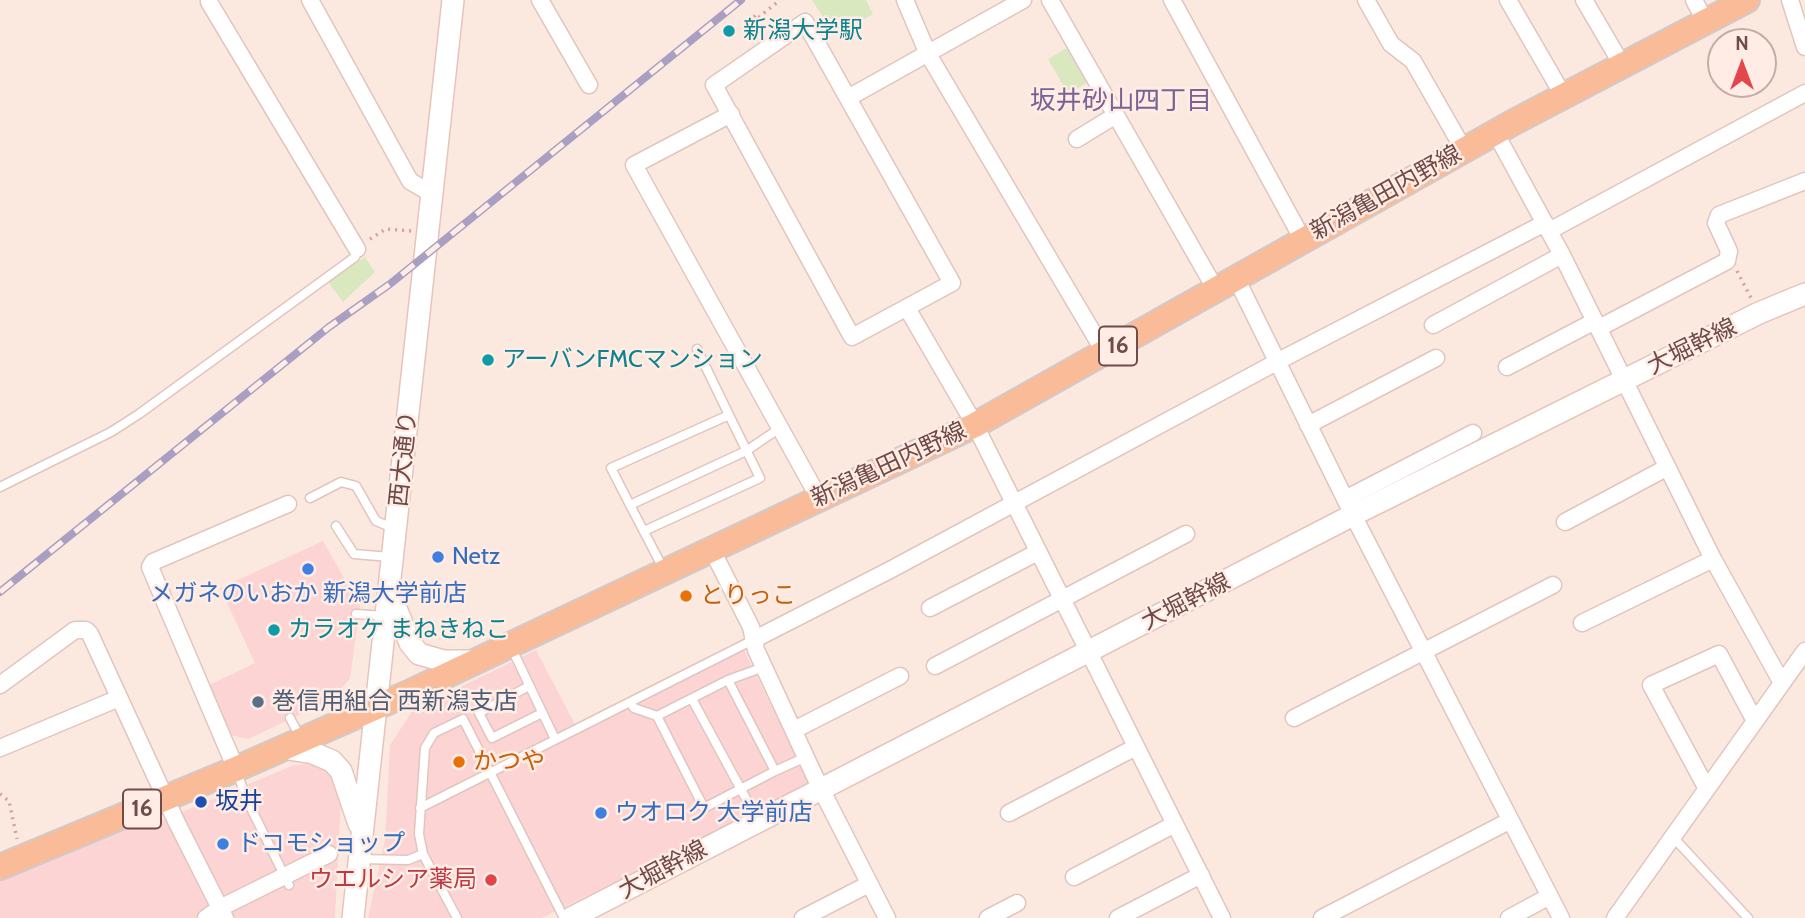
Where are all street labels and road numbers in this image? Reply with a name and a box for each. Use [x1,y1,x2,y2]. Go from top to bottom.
street label: 新潟亀田内野線 [1306,140,1466,246]
street label: 大堀幹線 [1643,313,1741,381]
road number: 16 [1099,326,1137,366]
street label: 西大通り [385,410,423,508]
street label: 新潟亀田内野線 [807,416,971,514]
street label: 大堀幹線 [1137,567,1235,637]
road number: 16 [123,790,161,828]
street label: 大堀幹線 [614,835,712,905]

